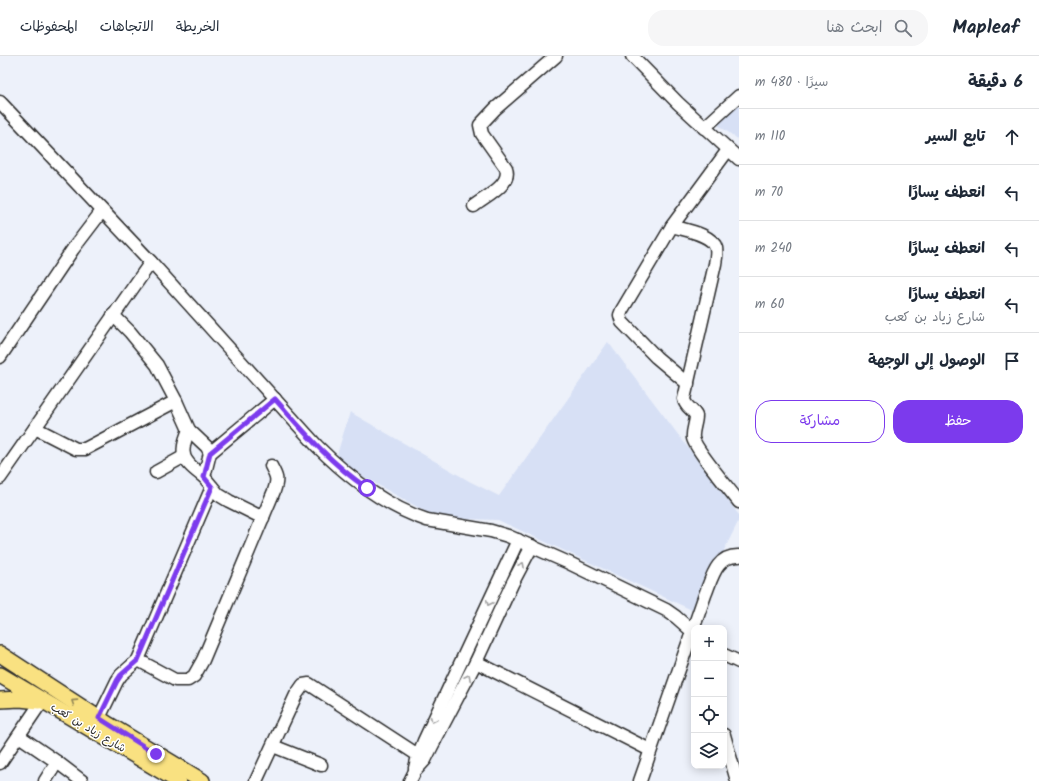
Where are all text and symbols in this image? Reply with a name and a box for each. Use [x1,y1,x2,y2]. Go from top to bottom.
search box [648,10,928,46]
text: Mapleaf [952,13,1019,43]
text: المحفوظات [20,16,78,38]
text: الاتجاهات [100,16,154,38]
text: الخريطة [176,16,219,38]
text: ابحث هنا [826,16,882,40]
icon: search [892,17,914,39]
text: 6 دقيقة [968,69,1023,96]
text: سيرًا · 480 m [755,72,828,93]
text: تابع السير [926,125,985,149]
text: 110 m [755,126,785,147]
icon: ahead [1001,126,1023,148]
text: انعطف يسارًا [908,181,985,205]
text: 70 m [755,182,783,203]
icon: left [1001,182,1023,204]
text: انعطف يسارًا [908,237,985,261]
text: 240 m [755,238,792,259]
icon: left [1001,238,1023,260]
text: انعطف يسارًا [908,283,985,307]
text: 60 m [755,294,784,315]
icon: left [1001,294,1023,316]
text: شارع زياد بن كعب [885,307,985,328]
text: الوصول إلى الوجهة [868,349,985,373]
icon: arrive [1001,350,1023,372]
button: مشاركة [755,400,885,443]
button: حفظ [893,400,1023,443]
route start [358,479,376,497]
one-way arrow [517,562,525,569]
one-way arrow [486,599,494,606]
map controls [691,625,727,769]
button: + [691,625,727,661]
button: − [691,661,727,697]
one-way arrow [463,674,471,681]
button: locate [691,697,727,733]
street label: شارع زياد بن كعب [47,698,129,758]
one-way arrow [71,699,78,706]
one-way arrow [430,716,438,724]
button: layers [691,733,727,769]
route end [147,745,165,763]

